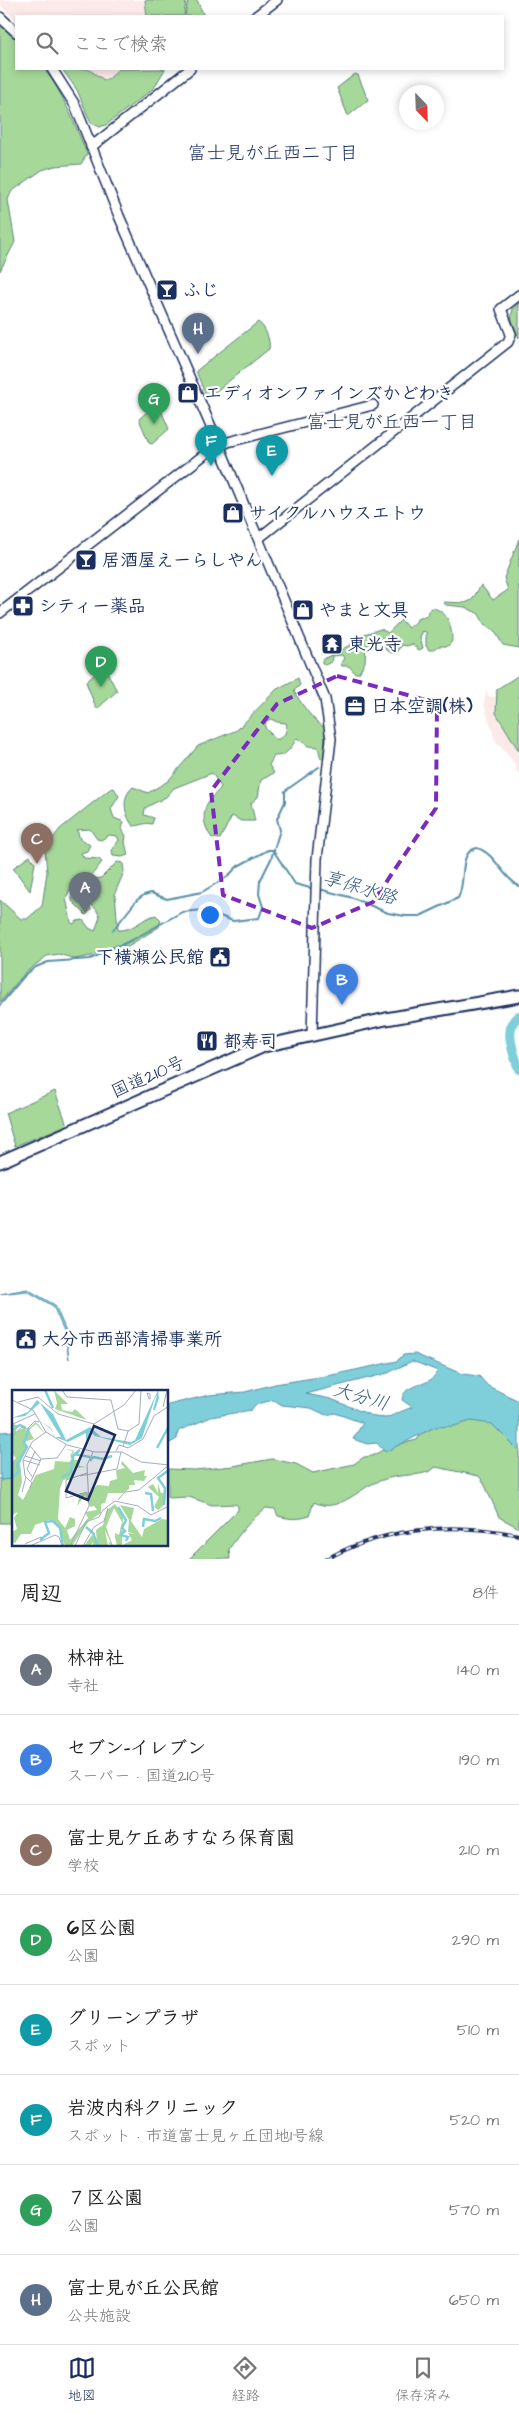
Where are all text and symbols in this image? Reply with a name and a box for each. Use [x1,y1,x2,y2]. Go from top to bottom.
search box [15,15,504,70]
icon: search [33,29,61,57]
text: ここで検索 [73,31,168,58]
north arrow [399,85,444,130]
district label: 富士見が丘西二丁目 [187,140,359,167]
bar icon: ふじ [155,278,179,302]
place label: ふじ [183,278,219,303]
pin: H [182,313,214,354]
shop icon: エディオンファインズかどわき [176,381,200,405]
place label: エディオンファインズかどわき [204,381,455,406]
pin: G [138,383,170,424]
district label: 富士見が丘西一丁目 [306,409,478,436]
pin: F [195,425,227,466]
pin: E [256,435,288,476]
shop icon: サイクルハウスエトウ [221,501,245,525]
place label: サイクルハウスエトウ [249,501,426,526]
bar icon: 居酒屋えーらしやん [74,548,98,572]
place label: 居酒屋えーらしやん [102,548,263,573]
pharmacy icon: シティー薬品 [11,594,35,618]
place label: シティー薬品 [39,594,146,619]
shop icon: やまと文具 [291,598,315,622]
place label: やまと文具 [319,598,409,623]
temple icon: 東光寺 [320,632,344,656]
place label: 東光寺 [348,632,402,657]
pin: D [85,646,117,687]
office icon: 日本空調(株) [343,694,367,718]
place label: 日本空調(株) [371,694,473,719]
pin: C [21,823,53,864]
water label: 享保水路 [320,864,401,912]
pin: A [69,872,101,913]
your location [197,902,223,928]
place label: 下横瀬公民館 [96,945,204,970]
public building icon: 下横瀬公民館 [208,945,232,969]
pin: B [326,964,358,1005]
restaurant icon: 都寿司 [195,1029,219,1053]
place label: 都寿司 [223,1029,277,1054]
street label: 国道210号 [107,1050,189,1104]
public building icon: 大分市西部清掃事業所 [14,1327,38,1351]
place label: 大分市西部清掃事業所 [42,1327,222,1352]
water label: 大分川 [330,1376,392,1418]
inset map [12,1390,169,1546]
text: 周辺 [20,1579,62,1608]
text: 8件 [473,1582,499,1604]
text: 林神社 [67,1645,124,1672]
text: A [31,1659,41,1681]
text: 140 m [457,1659,499,1681]
text: 寺社 [67,1675,99,1697]
text: セブン-イレブン [67,1735,206,1762]
text: B [30,1749,42,1771]
text: 190 m [459,1749,499,1771]
text: スーパー · 国道210号 [67,1765,215,1787]
text: 富士見ケ丘あすなろ保育園 [67,1825,295,1852]
text: C [30,1839,42,1861]
text: 210 m [459,1839,499,1861]
text: 学校 [67,1855,99,1877]
text: 6区公園 [67,1915,136,1942]
text: D [31,1929,41,1951]
text: 290 m [452,1929,499,1951]
text: 公園 [67,1945,99,1967]
text: グリーンプラザ [67,2005,199,2032]
text: E [31,2019,41,2041]
text: 510 m [457,2019,499,2041]
text: スポット [67,2035,131,2057]
text: 岩波内科クリニック [67,2095,238,2122]
text: F [30,2109,42,2131]
text: 520 m [450,2109,499,2131]
text: スポット · 市道富士見ヶ丘団地1号線 [67,2125,324,2147]
text: ７区公園 [67,2185,143,2212]
text: G [30,2199,42,2221]
text: 570 m [449,2199,499,2221]
text: 公園 [67,2215,99,2237]
text: 富士見が丘公民館 [67,2275,219,2302]
text: H [31,2289,41,2311]
text: 650 m [449,2289,499,2311]
text: 公共施設 [67,2305,131,2327]
tab: 地図 [68,2354,96,2406]
tab: 経路 [231,2354,259,2406]
tab: 保存済み [395,2354,451,2406]

